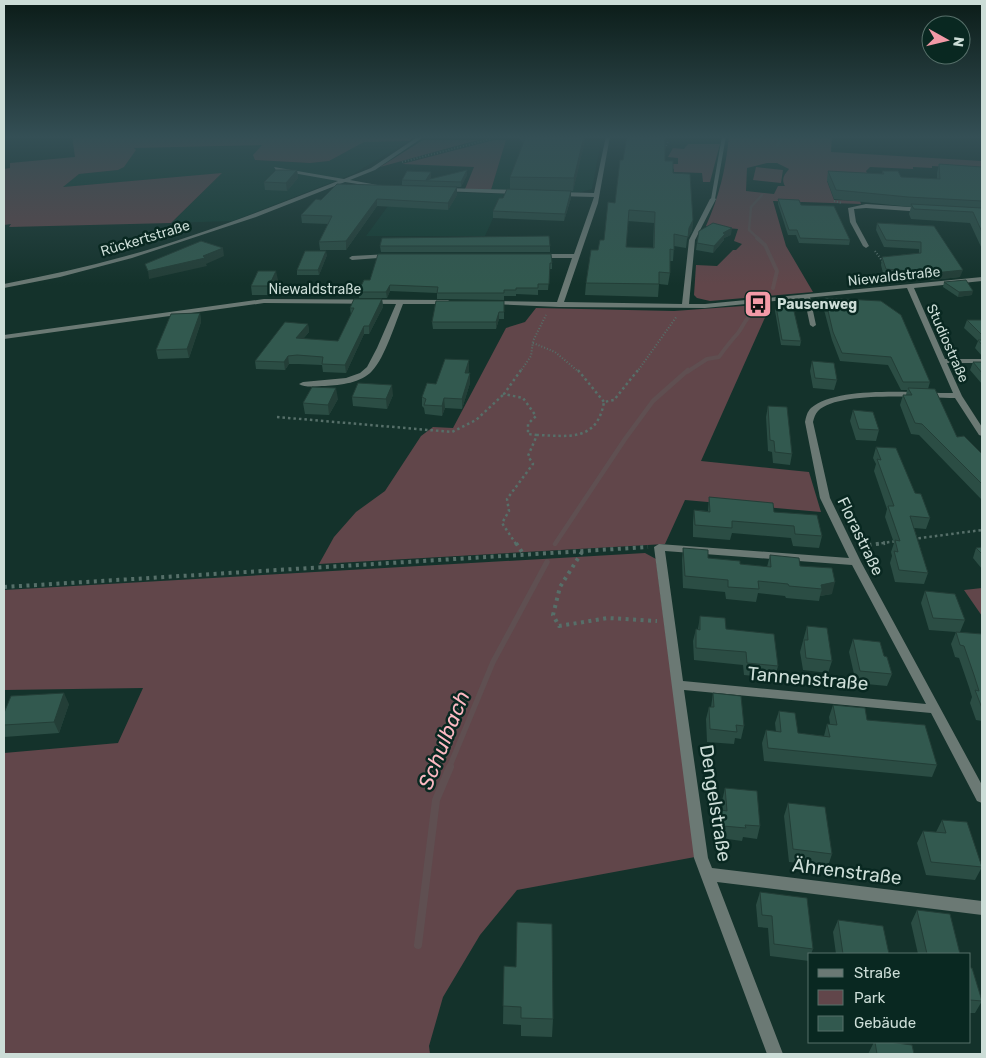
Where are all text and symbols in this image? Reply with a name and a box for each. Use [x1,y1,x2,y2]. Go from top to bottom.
north arrow [921,15,971,65]
text: N [949,36,967,48]
street label: Rückertstraße [98,217,192,260]
street label: Niewaldstraße [847,263,941,290]
street label: Niewaldstraße [269,281,362,298]
bus stop icon: Pausenweg [743,289,773,319]
place label: Pausenweg [777,296,857,313]
street label: Studiostraße [923,301,972,385]
street label: Florastraße [833,494,888,579]
street label: Tannenstraße [746,662,869,695]
water label: Schulbach [412,687,475,793]
street label: Dengelstraße [695,743,736,863]
street label: Ährenstraße [791,853,903,890]
legend [808,953,971,1043]
text: Straße [854,964,900,982]
text: Park [854,989,885,1007]
text: Gebäude [854,1014,916,1032]

